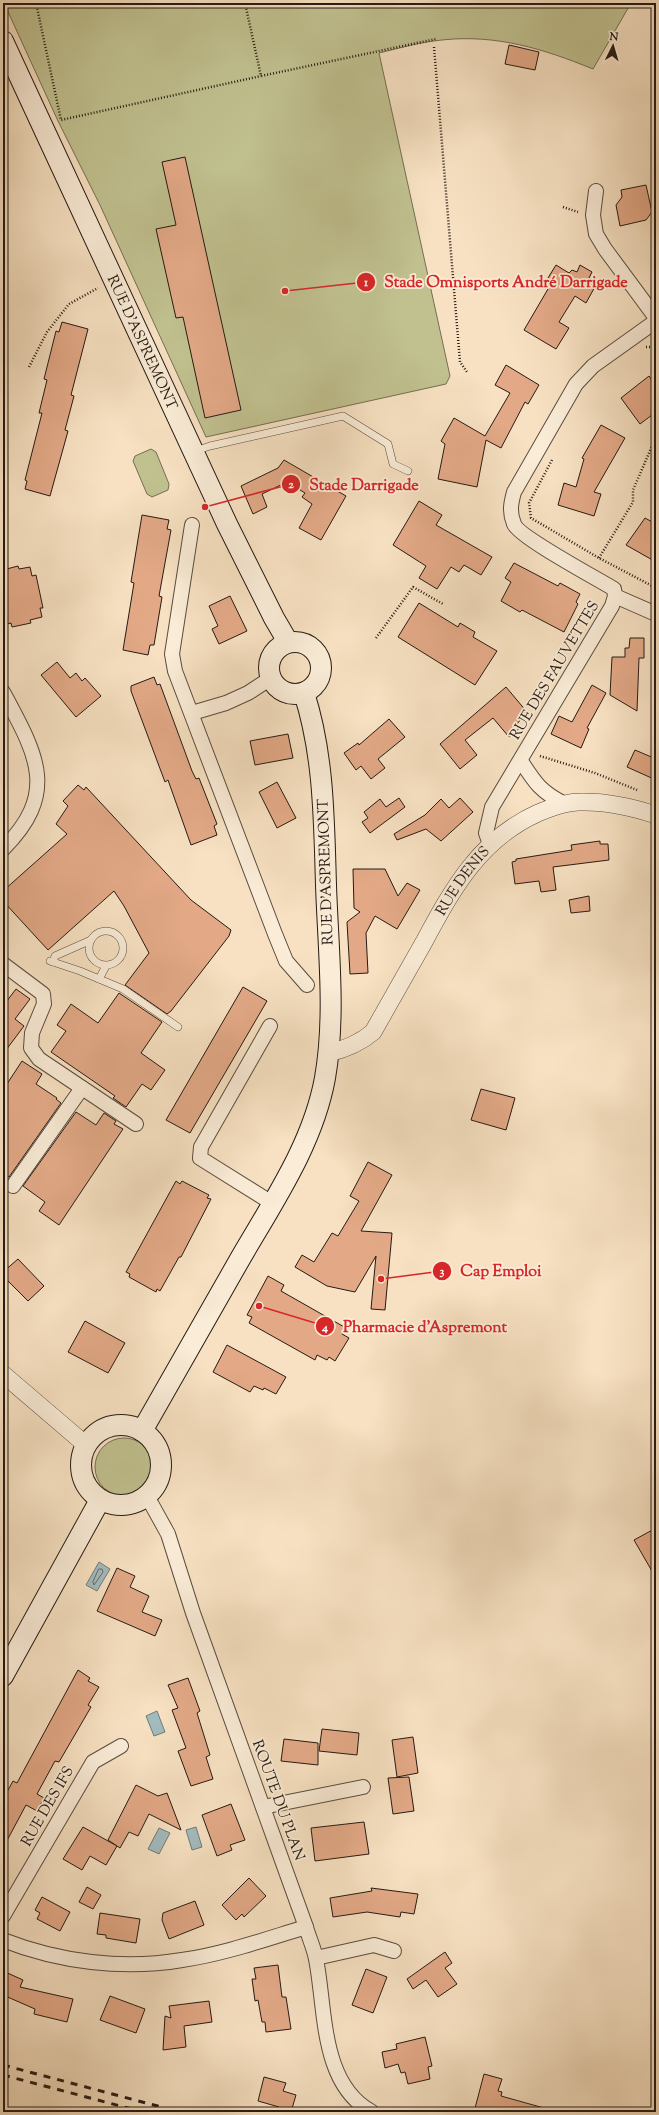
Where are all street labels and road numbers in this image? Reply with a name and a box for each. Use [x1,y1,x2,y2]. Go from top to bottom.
street label: RUE D'ASPREMONT [101,272,182,414]
street label: RUE DES FAUVETTES [505,597,605,744]
street label: RUE D'ASPREMONT [313,798,340,945]
street label: RUE DENIS [432,842,495,920]
street label: ROUTE DU PLAN [246,1737,309,1864]
street label: RUE DES IFS [17,1763,80,1851]

